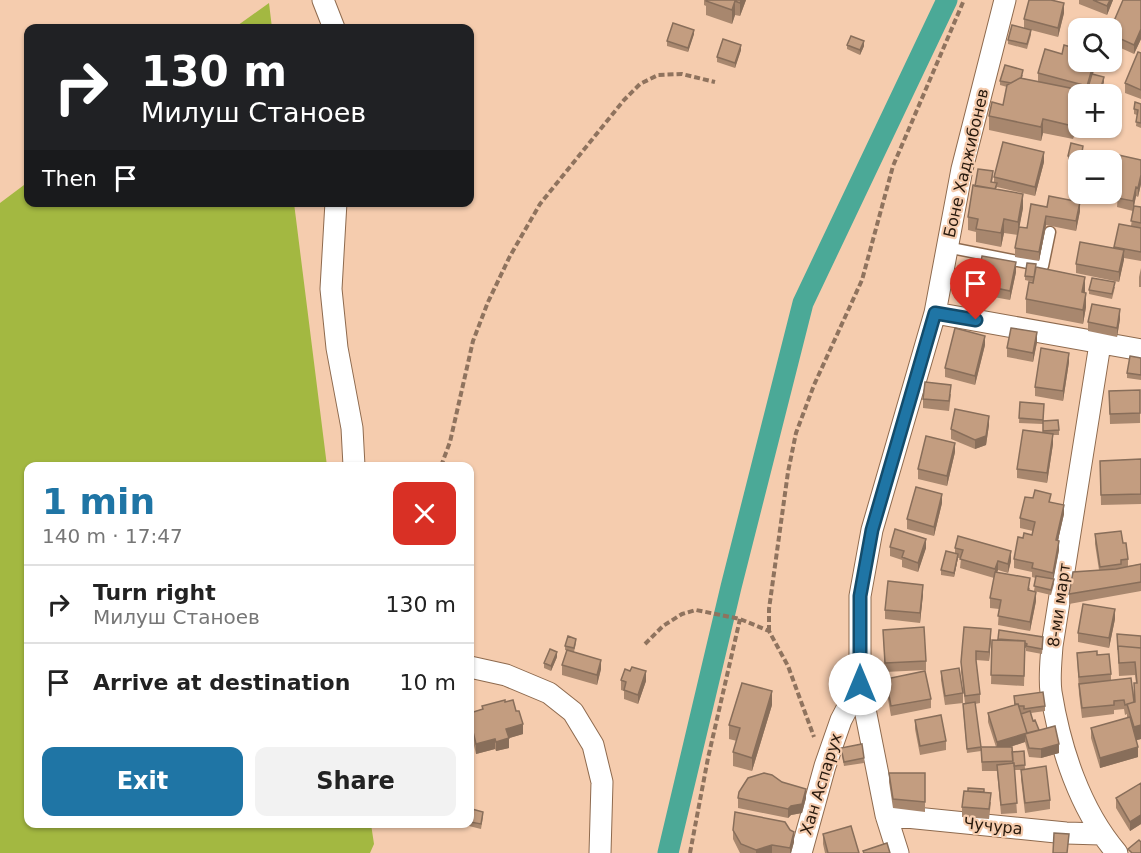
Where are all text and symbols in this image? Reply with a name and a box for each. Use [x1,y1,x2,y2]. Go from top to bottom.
map controls [1068,18,1122,204]
button: search [1068,18,1122,72]
text: 130 m [141,47,287,96]
icon: right [42,48,120,126]
button: + [1068,84,1122,138]
street label: Боне Хаджибонев [940,87,992,239]
text: Милуш Станоев [141,97,366,128]
button: − [1068,150,1122,204]
icon: arrive [109,162,142,195]
text: Then [42,166,97,191]
pin [950,258,1001,320]
icon: arrive [959,267,992,300]
text: 1 min [42,481,155,522]
button: close [393,482,456,545]
text: 140 m · 17:47 [42,524,183,548]
street label: 8-ми март [1044,562,1074,648]
text: Turn right [93,580,216,605]
icon: right [42,588,75,621]
text: 130 m [386,592,456,617]
text: Милуш Станоев [93,605,260,629]
position arrow [828,652,892,716]
icon: arrive [42,666,75,699]
text: Arrive at destination [93,670,350,695]
text: 10 m [400,670,456,695]
street label: Хан Аспарух [797,731,845,837]
button: Exit [42,747,243,816]
button: Share [255,747,456,816]
street label: Чучура [963,813,1023,839]

